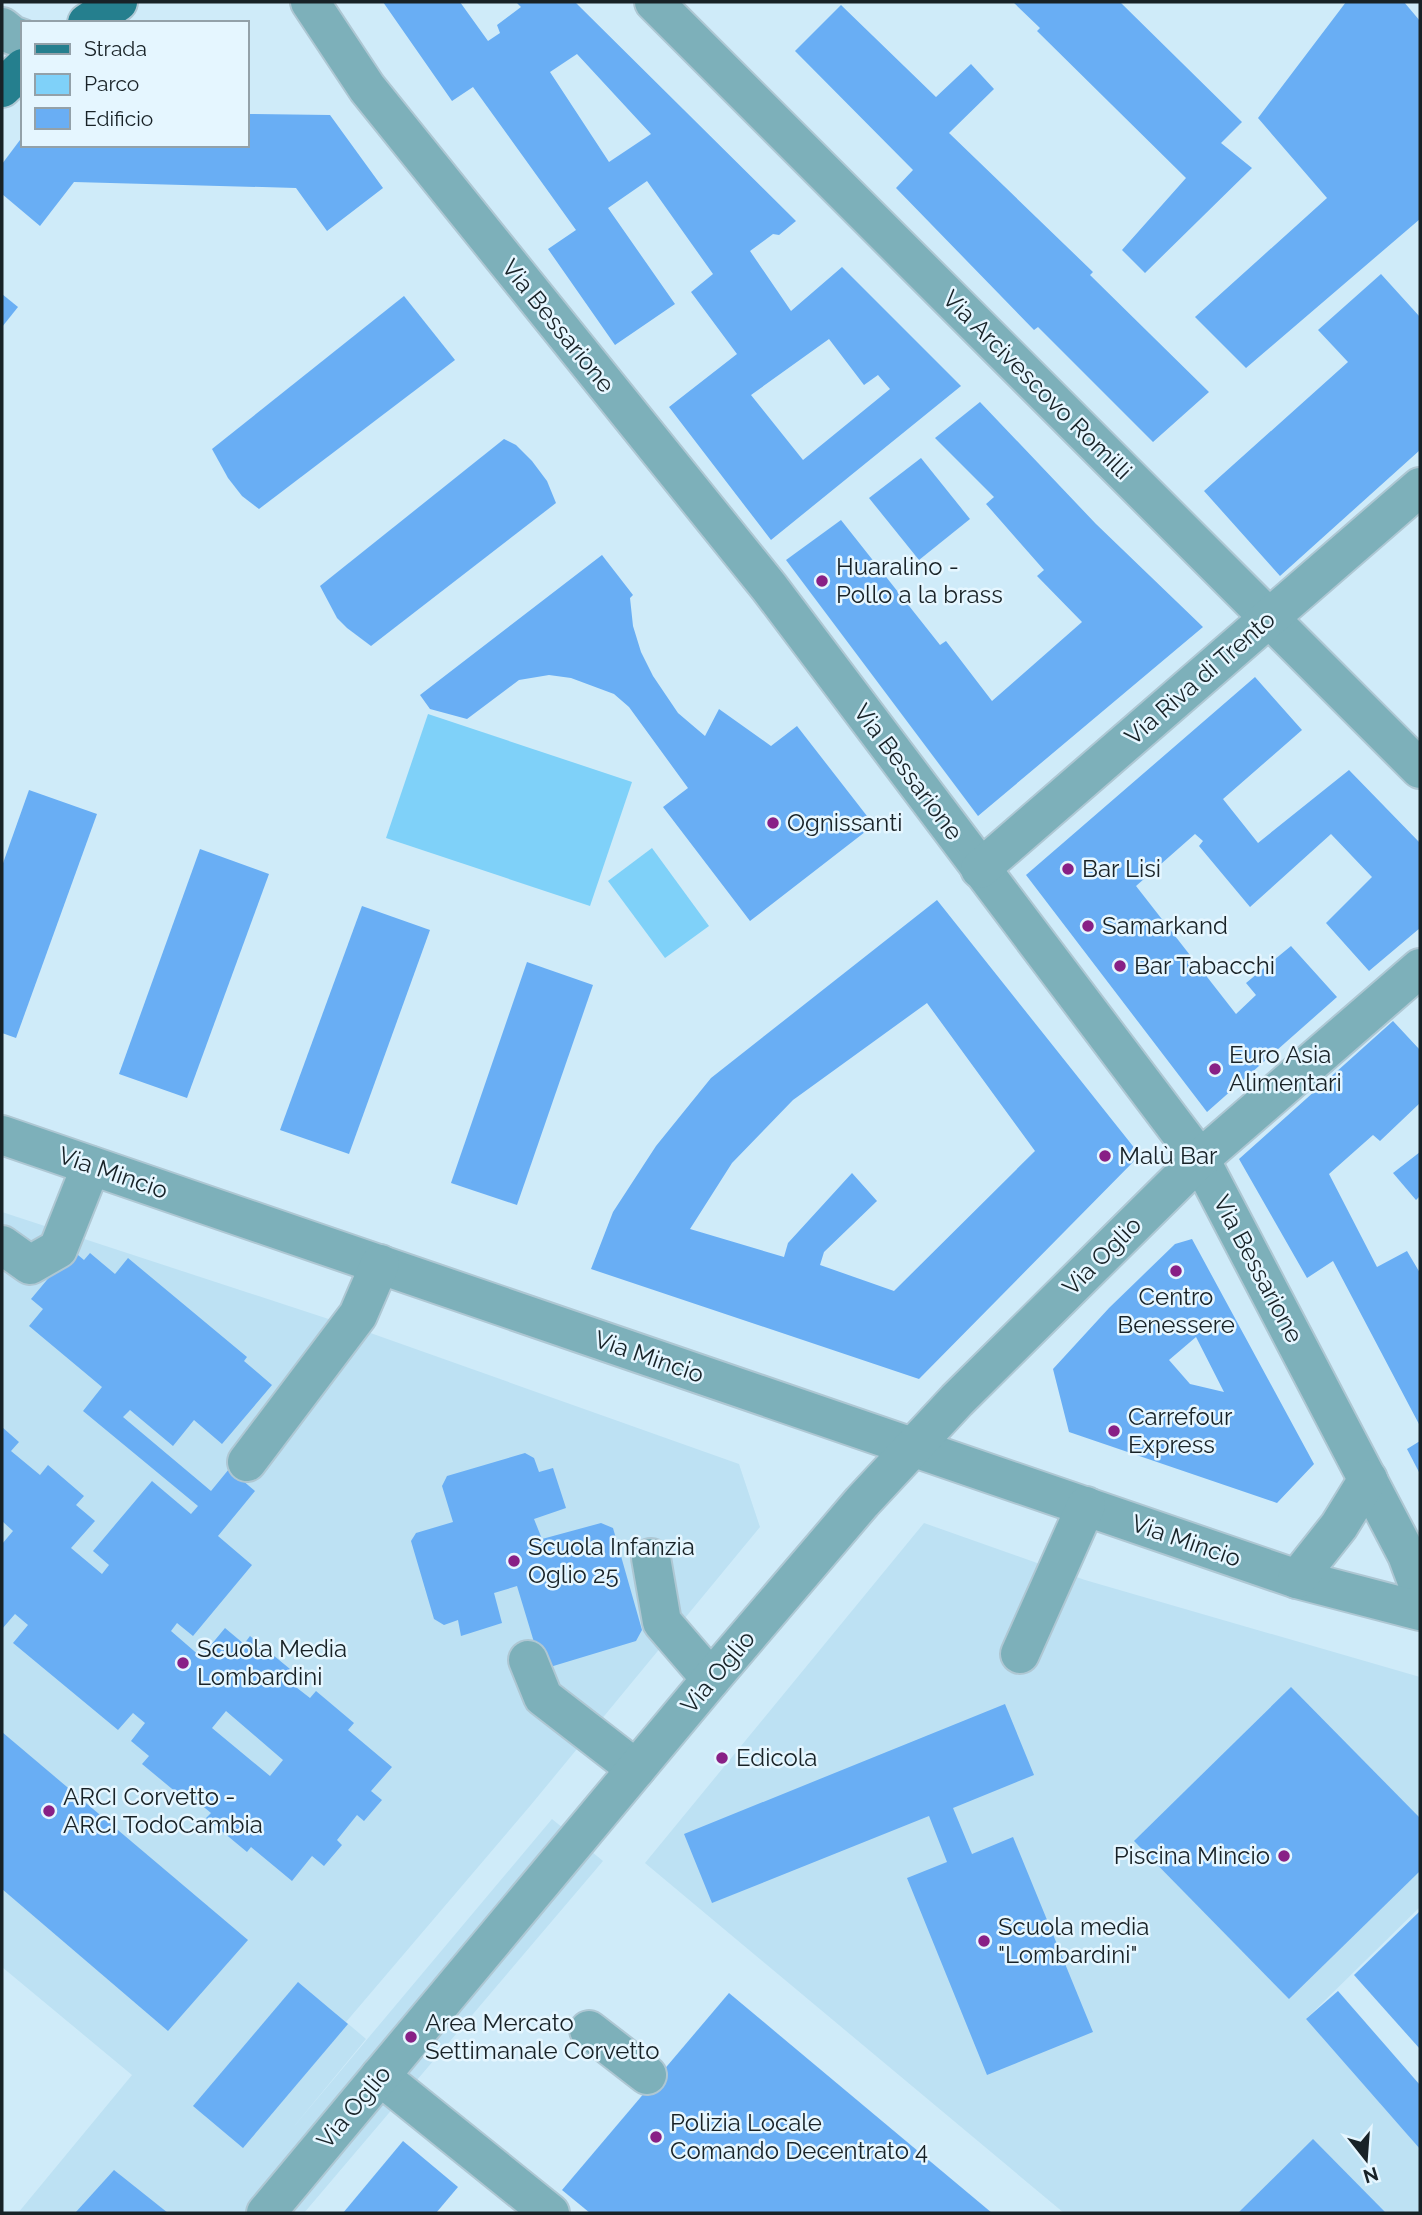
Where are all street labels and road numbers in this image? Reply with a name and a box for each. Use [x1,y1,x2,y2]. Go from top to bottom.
street label: Via Bessarione [496,253,621,398]
street label: Via Arcivescovo Romilli [937,284,1138,485]
street label: Via Riva di Trento [1119,605,1281,751]
street label: Via Bessarione [848,698,969,846]
street label: Via Mincio [55,1140,172,1205]
street label: Via Bessarione [1207,1190,1310,1348]
street label: Via Oglio [1056,1210,1147,1301]
street label: Via Mincio [591,1324,708,1389]
street label: Via Mincio [1128,1508,1245,1573]
street label: Via Oglio [674,1624,761,1719]
street label: Via Oglio [310,2059,397,2154]

